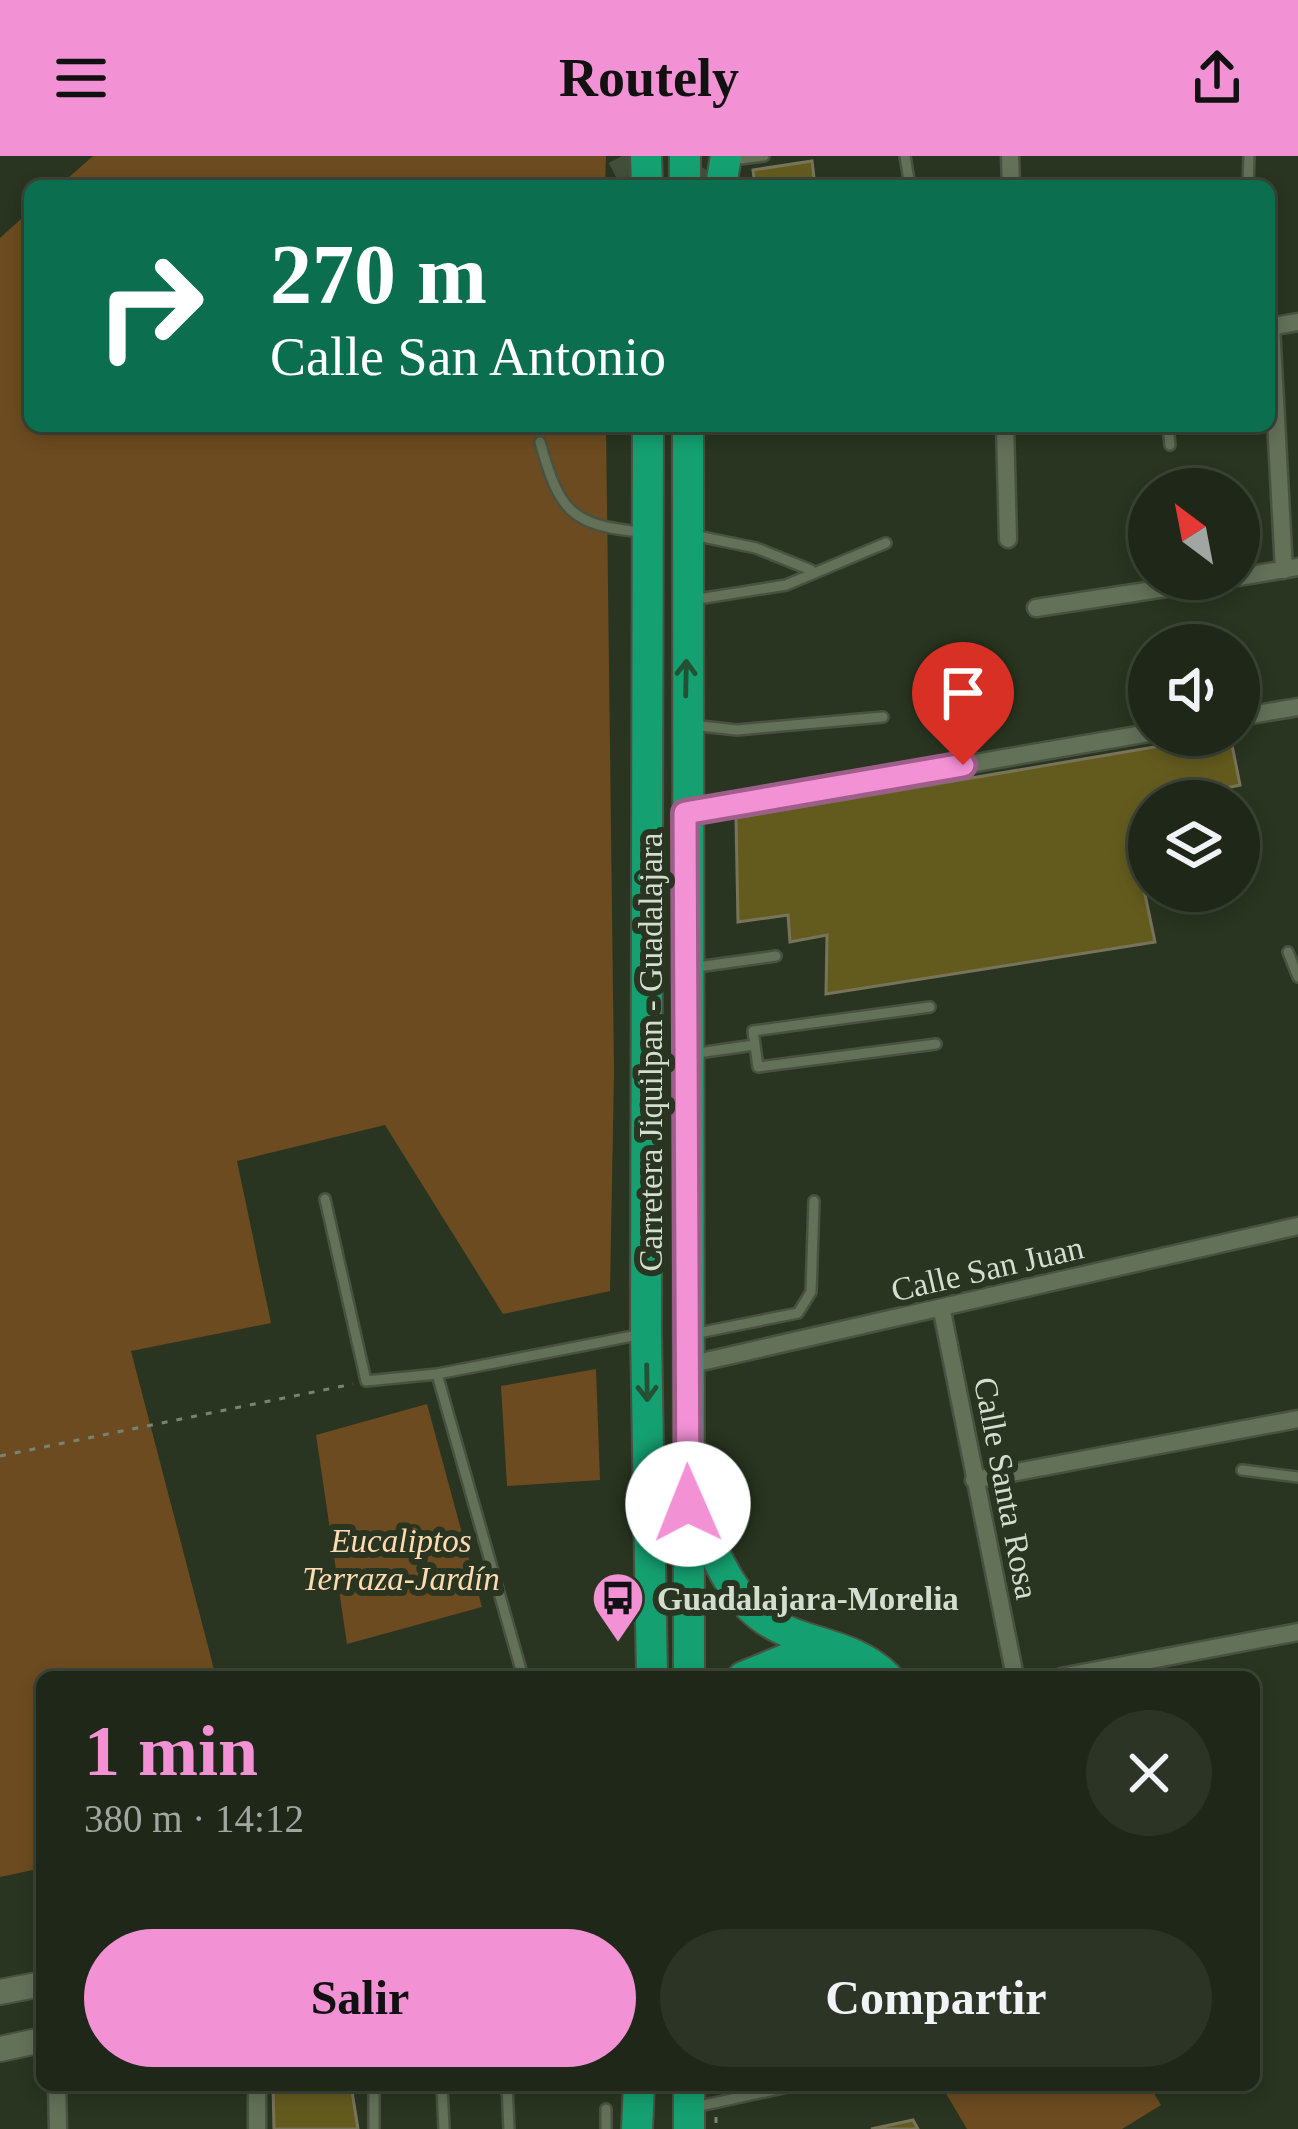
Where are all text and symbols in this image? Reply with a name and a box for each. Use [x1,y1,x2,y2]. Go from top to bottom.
icon: menu [48,45,114,111]
icon: share [1184,45,1250,111]
text: Routely [559,48,739,108]
icon: right [72,228,228,384]
text: 270 m [270,228,487,321]
text: Calle San Antonio [270,327,666,387]
north arrow [1128,468,1260,600]
map controls [1128,468,1260,912]
button: sound [1128,624,1260,756]
pin [912,642,1014,765]
one-way arrow [675,659,697,698]
icon: arrive [930,660,996,726]
button: layers [1128,780,1260,912]
street label: Carretera Jiquilpan - Guadalajara [633,832,669,1271]
street label: Calle San Juan [888,1229,1087,1309]
one-way arrow [636,1363,658,1402]
street label: Calle Santa Rosa [967,1374,1045,1603]
position arrow [625,1441,751,1567]
park label: Eucaliptos Terraza-Jardín [302,1523,500,1597]
bus stop icon: Guadalajara-Morelia [590,1570,646,1644]
place label: Guadalajara-Morelia [657,1581,959,1617]
button: close [1086,1710,1212,1836]
text: 1 min [84,1711,258,1791]
text: 380 m · 14:12 [84,1797,304,1840]
button: Salir [84,1929,636,2067]
button: Compartir [660,1929,1212,2067]

